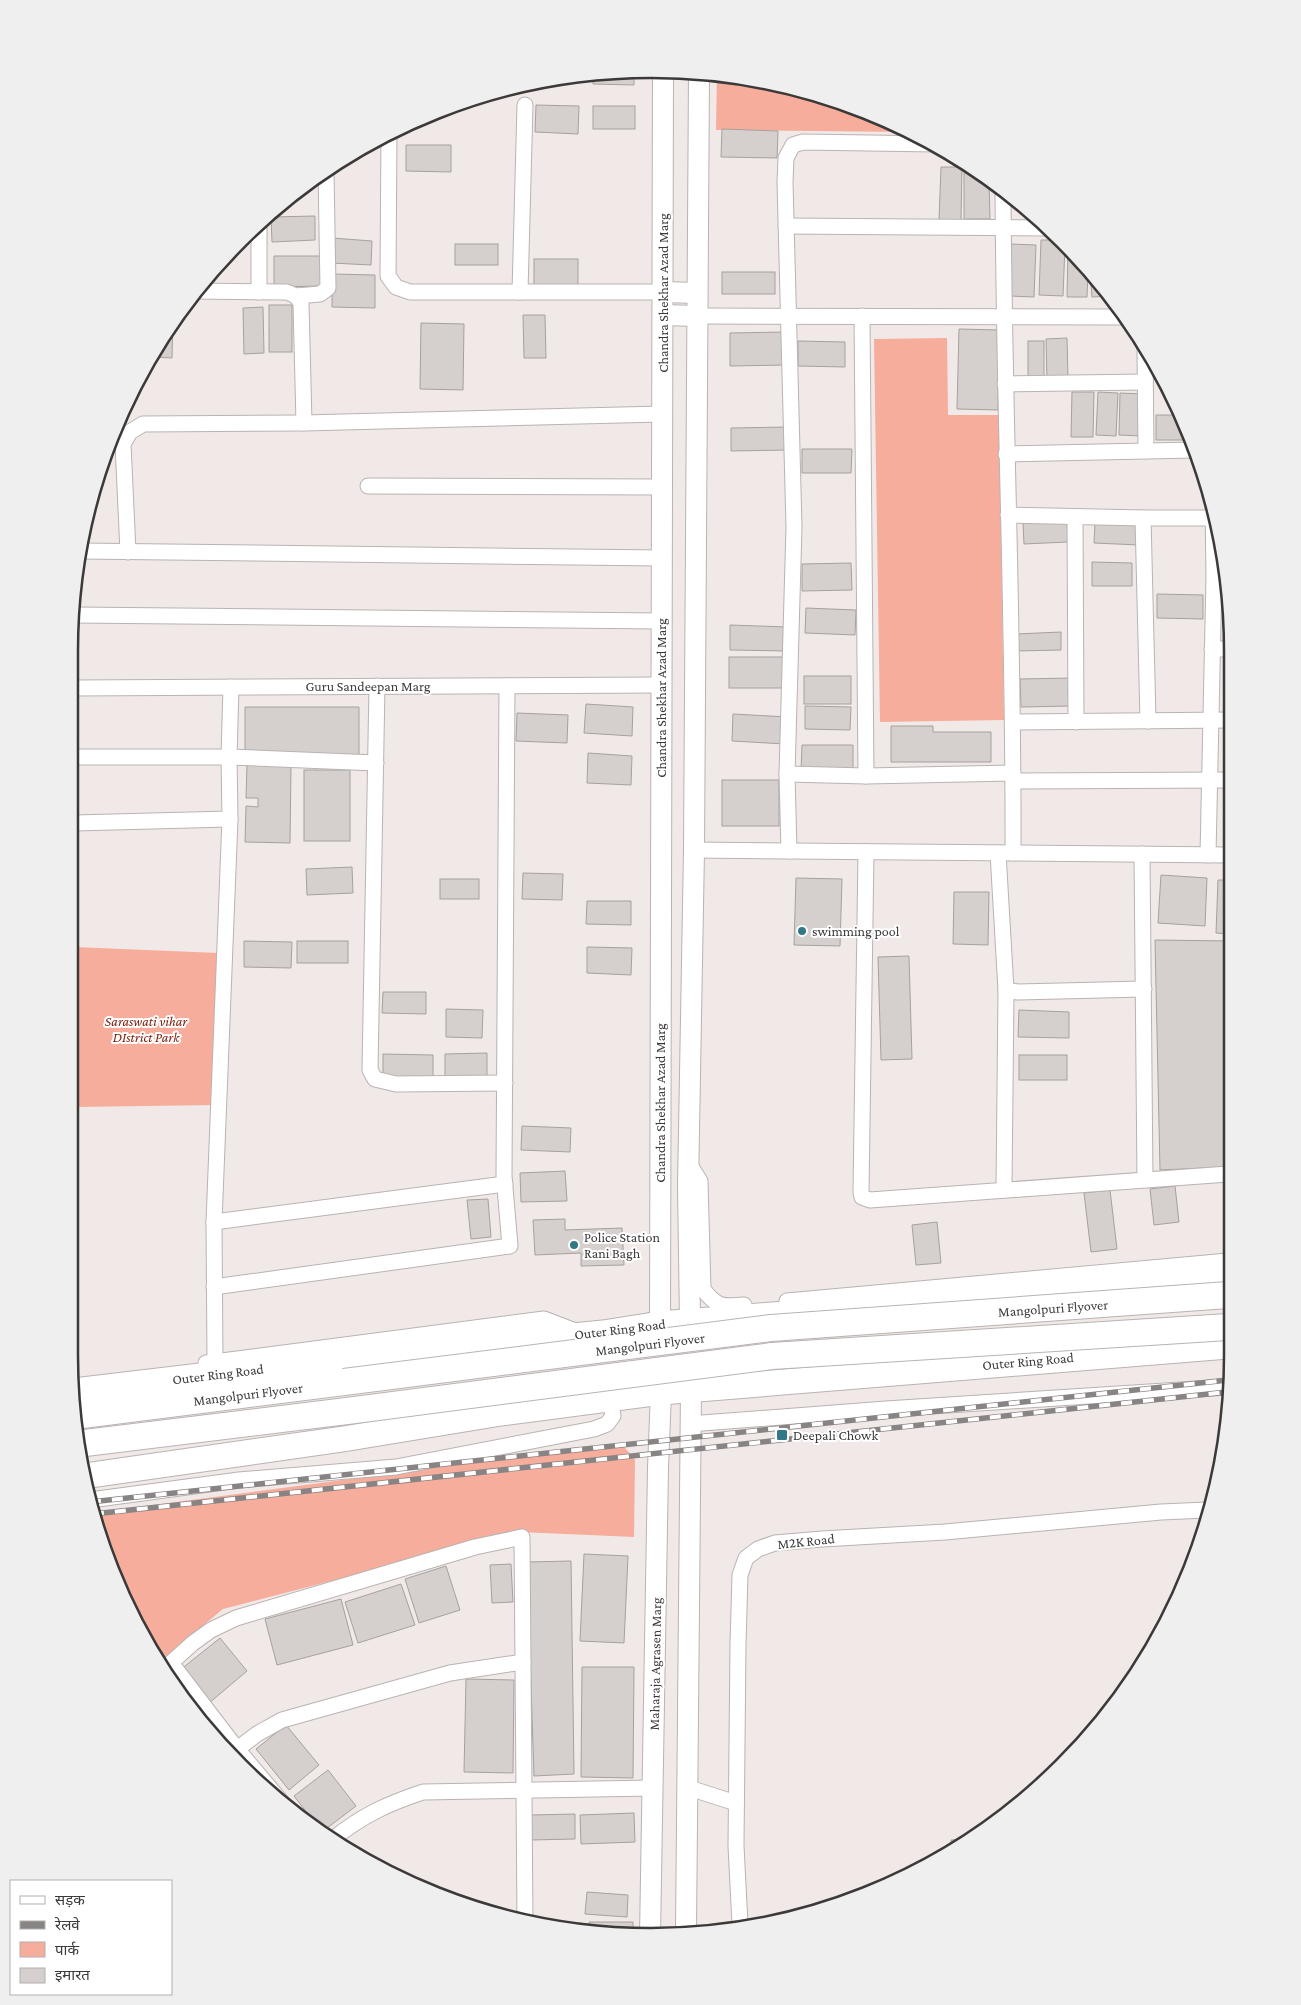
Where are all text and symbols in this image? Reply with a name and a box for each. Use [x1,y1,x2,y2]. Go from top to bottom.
street label: Chandra Shekhar Azad Marg [655,213,671,373]
street label: Chandra Shekhar Azad Marg [653,618,669,778]
street label: Guru Sandeepan Marg [305,678,431,694]
place label: swimming pool [812,923,900,939]
marker: swimming pool [796,925,808,937]
park label: Saraswati vihar DIstrict Park [105,1013,188,1045]
street label: Chandra Shekhar Azad Marg [652,1023,668,1183]
place label: Police Station Rani Bagh [584,1229,660,1261]
marker: Police Station Rani Bagh [568,1239,580,1251]
street label: Mangolpuri Flyover [997,1296,1109,1320]
street label: Outer Ring Road [573,1315,667,1343]
street label: Mangolpuri Flyover [594,1329,706,1359]
street label: Outer Ring Road [982,1349,1075,1373]
street label: Outer Ring Road [171,1360,265,1388]
street label: Mangolpuri Flyover [192,1379,304,1409]
place label: Deepali Chowk [793,1427,878,1443]
marker: Deepali Chowk [775,1428,789,1442]
street label: M2K Road [777,1530,836,1552]
street label: Maharaja Agrasen Marg [646,1597,665,1731]
legend [10,1880,172,1995]
text: सड़क [55,1892,85,1908]
text: रेलवे [54,1916,80,1933]
text: पार्क [55,1941,79,1958]
text: इमारत [55,1967,90,1983]

